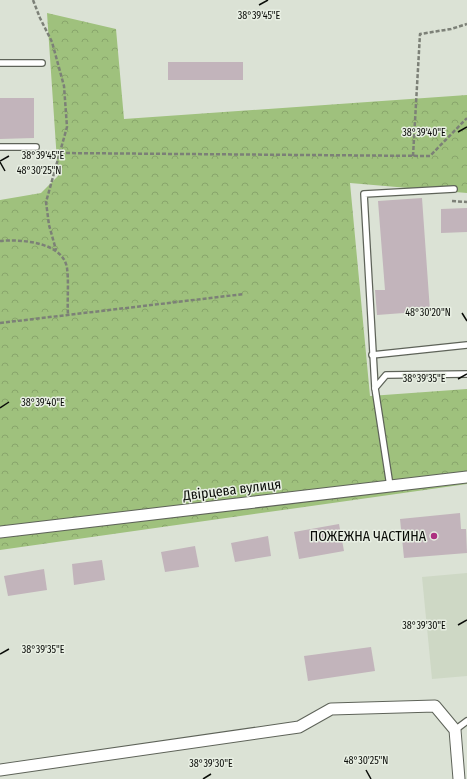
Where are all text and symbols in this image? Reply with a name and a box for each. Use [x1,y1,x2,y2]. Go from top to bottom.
text: 38°39'45"E [238,10,281,22]
text: 38°39'40"E [402,127,446,139]
text: 38°39'45"E [22,150,65,162]
text: 48°30'25"N [17,165,61,177]
text: 48°30'20"N [405,307,451,319]
text: 38°39'35"E [403,373,446,385]
text: 38°39'40"E [21,397,65,409]
street label: Двірцева вулиця [181,476,282,505]
place label: ПОЖЕЖНА ЧАСТИНА [310,528,427,545]
marker: ПОЖЕЖНА ЧАСТИНА [429,531,439,541]
text: 38°39'30"E [402,620,446,632]
text: 38°39'35"E [22,644,65,656]
text: 48°30'25"N [344,755,388,767]
text: 38°39'30"E [189,758,233,770]

